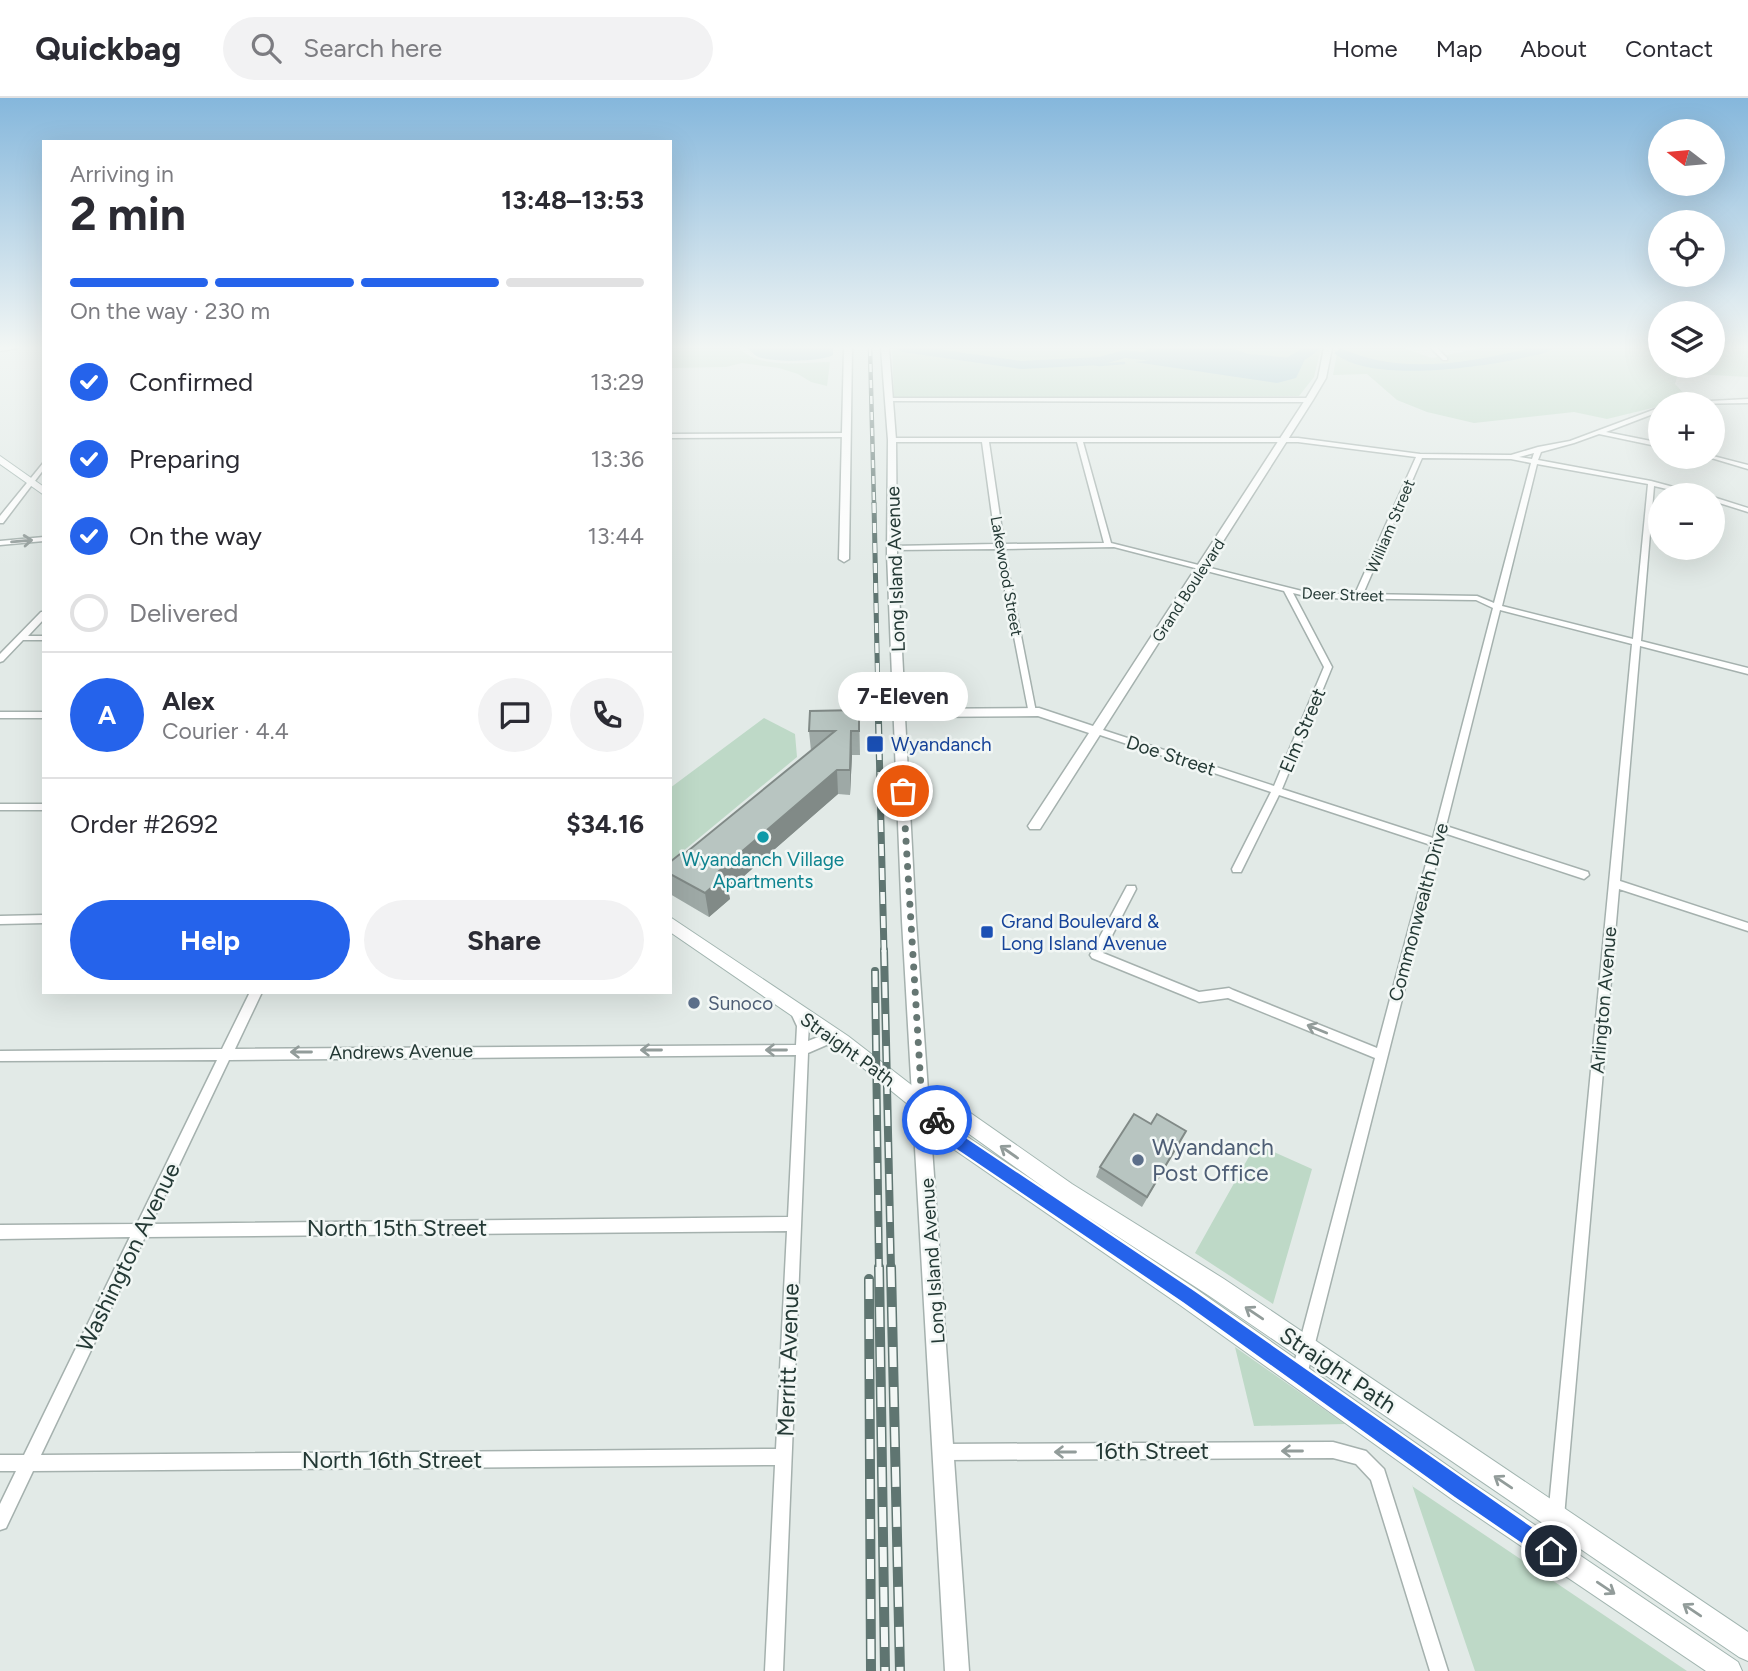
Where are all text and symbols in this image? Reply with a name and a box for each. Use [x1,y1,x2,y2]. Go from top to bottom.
search box [223,17,713,80]
text: Quickbag [35,29,181,68]
icon: search [247,29,285,67]
text: Search here [303,32,442,64]
text: Home [1332,34,1398,63]
text: Map [1436,34,1482,63]
text: About [1520,34,1587,63]
text: Contact [1625,34,1713,63]
north arrow [1648,119,1726,196]
map controls [1648,119,1725,560]
text: Arriving in [70,160,174,188]
text: 13:48–13:53 [501,184,644,216]
text: 2 min [70,186,186,242]
button: locate [1648,210,1725,287]
text: On the way · 230 m [70,297,270,325]
button: layers [1648,301,1725,378]
icon: check [70,363,108,401]
text: Confirmed [129,366,253,398]
text: 13:29 [590,368,644,396]
button: + [1648,392,1725,469]
icon: check [70,440,108,478]
text: Preparing [129,443,240,475]
text: 13:36 [591,445,644,473]
street label: William Street [1362,476,1419,576]
button: − [1648,483,1725,560]
street label: Long Island Avenue [881,486,910,652]
street label: Lakewood Street [987,515,1026,638]
icon: check [70,517,108,555]
text: On the way [129,520,262,552]
text: 13:44 [588,522,644,550]
one-way arrow [10,534,33,547]
street label: Grand Boulevard [1148,535,1229,645]
street label: Deer Street [1301,584,1385,605]
text: Delivered [129,597,238,629]
callout: 7-Eleven [838,672,968,721]
button: chat [478,678,552,752]
button: phone [570,678,644,752]
text: 7-Eleven [857,682,949,710]
text: Alex [162,685,215,717]
street label: Elm Street [1274,685,1331,776]
text: A [98,699,116,731]
text: Courier · 4.4 [162,717,289,745]
street label: Doe Street [1123,730,1218,781]
place label: Wyandanch [891,733,992,756]
marker: Wyandanch [865,734,885,754]
pin [873,761,933,821]
icon: bag [884,772,922,810]
text: Order #2692 [70,808,218,840]
text: $34.16 [566,808,644,840]
street label: Commonwealth Drive [1384,820,1453,1004]
marker: Wyandanch Village Apartments [755,829,771,845]
place label: Wyandanch Village Apartments [682,848,844,893]
button: Help [70,900,350,980]
button: Share [364,900,644,980]
place label: Grand Boulevard & Long Island Avenue [1001,910,1167,955]
marker: Grand Boulevard & Long Island Avenue [979,924,995,940]
street label: Arlington Avenue [1586,926,1621,1074]
place label: Sunoco [708,992,773,1015]
marker: Sunoco [686,995,702,1011]
street label: Straight Path [796,1007,899,1091]
one-way arrow [1307,1021,1329,1034]
street label: Andrews Avenue [329,1039,473,1064]
one-way arrow [640,1043,663,1057]
one-way arrow [765,1043,788,1057]
one-way arrow [290,1046,313,1059]
courier [902,1085,972,1155]
icon: bike [918,1101,956,1139]
place label: Wyandanch Post Office [1152,1133,1274,1187]
one-way arrow [1000,1145,1019,1159]
marker: Wyandanch Post Office [1130,1152,1146,1168]
street label: Washington Avenue [70,1158,186,1356]
street label: Long Island Avenue [915,1177,950,1345]
street label: North 15th Street [307,1214,487,1242]
street label: Merritt Avenue [771,1283,805,1437]
one-way arrow [1245,1306,1264,1320]
street label: Straight Path [1274,1321,1402,1419]
street label: 16th Street [1095,1437,1209,1465]
one-way arrow [1281,1444,1304,1458]
one-way arrow [1054,1445,1077,1459]
street label: North 16th Street [302,1446,482,1474]
one-way arrow [1494,1475,1514,1489]
pin [1521,1521,1581,1581]
icon: home [1532,1532,1570,1570]
one-way arrow [1596,1581,1615,1595]
one-way arrow [1683,1603,1702,1617]

